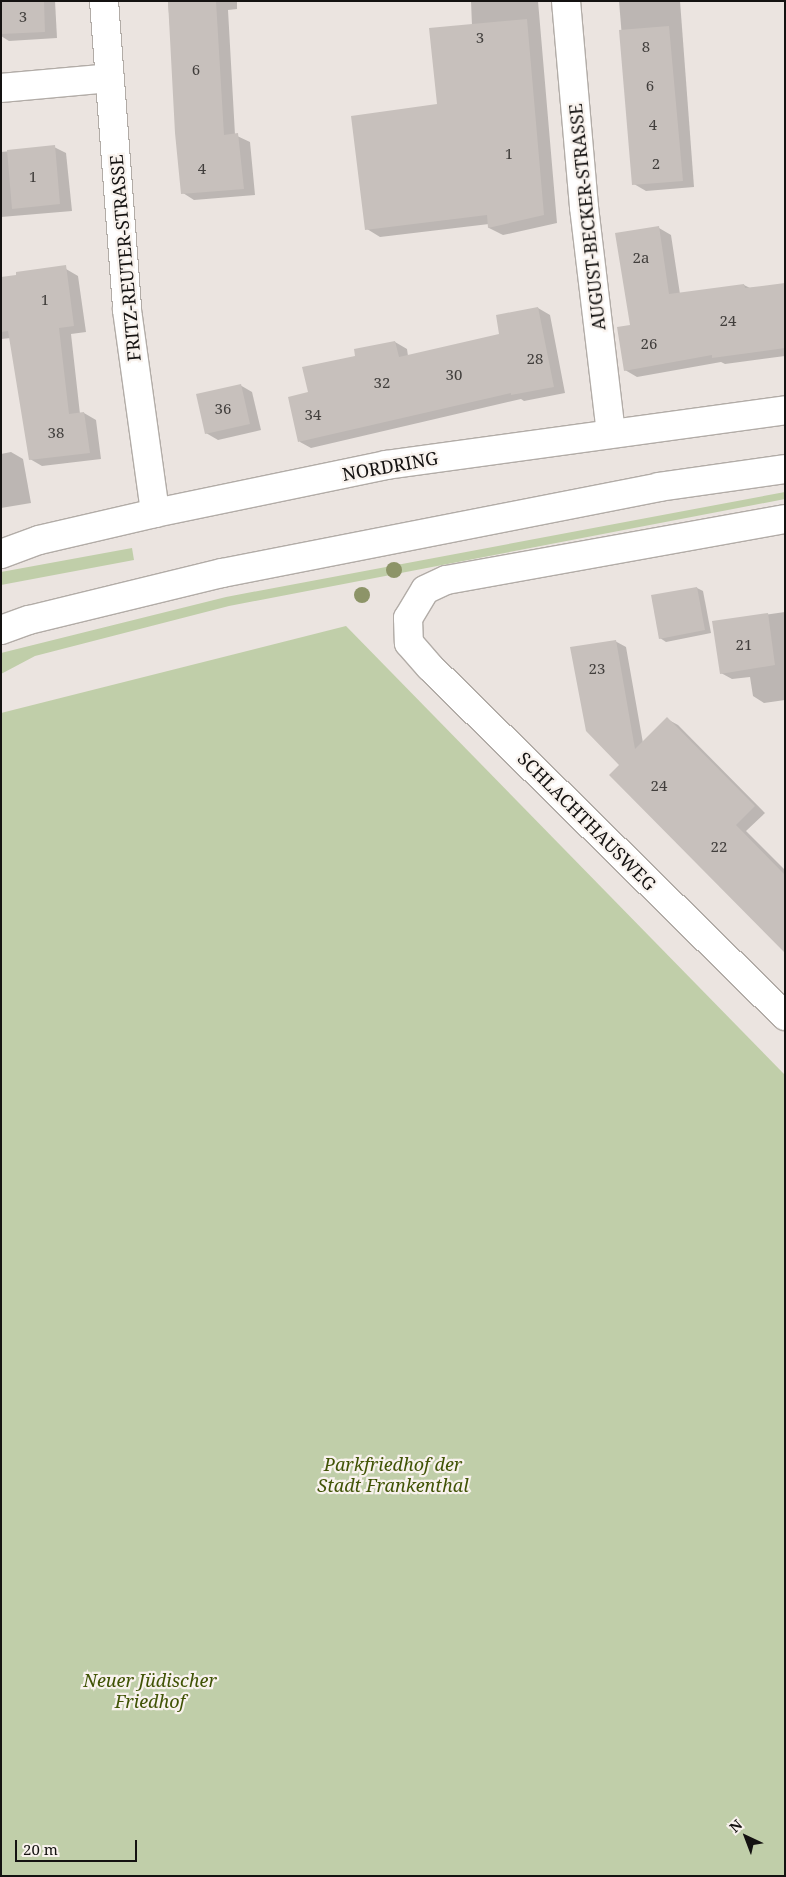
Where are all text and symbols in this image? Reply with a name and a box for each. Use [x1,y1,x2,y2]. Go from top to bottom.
house number: 3 [19,8,27,26]
house number: 3 [476,29,484,47]
house number: 8 [642,38,650,56]
house number: 6 [192,61,200,79]
house number: 6 [646,77,654,95]
street label: AUGUST-BECKER-STRASSE [564,102,610,332]
house number: 4 [649,116,657,134]
house number: 1 [505,145,513,163]
street label: FRITZ-REUTER-STRASSE [105,154,145,362]
house number: 2 [652,155,660,173]
house number: 4 [198,160,206,178]
house number: 1 [29,168,37,186]
house number: 2a [633,249,649,267]
house number: 1 [41,291,49,309]
house number: 24 [720,312,736,330]
house number: 26 [641,335,657,353]
house number: 28 [527,350,543,368]
house number: 30 [446,366,462,384]
house number: 32 [374,374,390,392]
house number: 36 [215,400,231,418]
house number: 34 [305,406,321,424]
house number: 38 [48,424,64,442]
street label: NORDRING [340,447,440,485]
house number: 21 [736,636,752,654]
house number: 23 [589,660,605,678]
street label: SCHLACHTHAUSWEG [513,747,661,895]
house number: 24 [651,777,667,795]
house number: 22 [711,838,727,856]
park label: Parkfriedhof der Stadt Frankenthal [317,1454,469,1496]
park label: Neuer Jüdischer Friedhof [83,1670,217,1712]
north arrow [721,1812,771,1862]
text: N [725,1815,746,1836]
scale bar [18,1830,140,1862]
text: 20 m [23,1839,58,1859]

